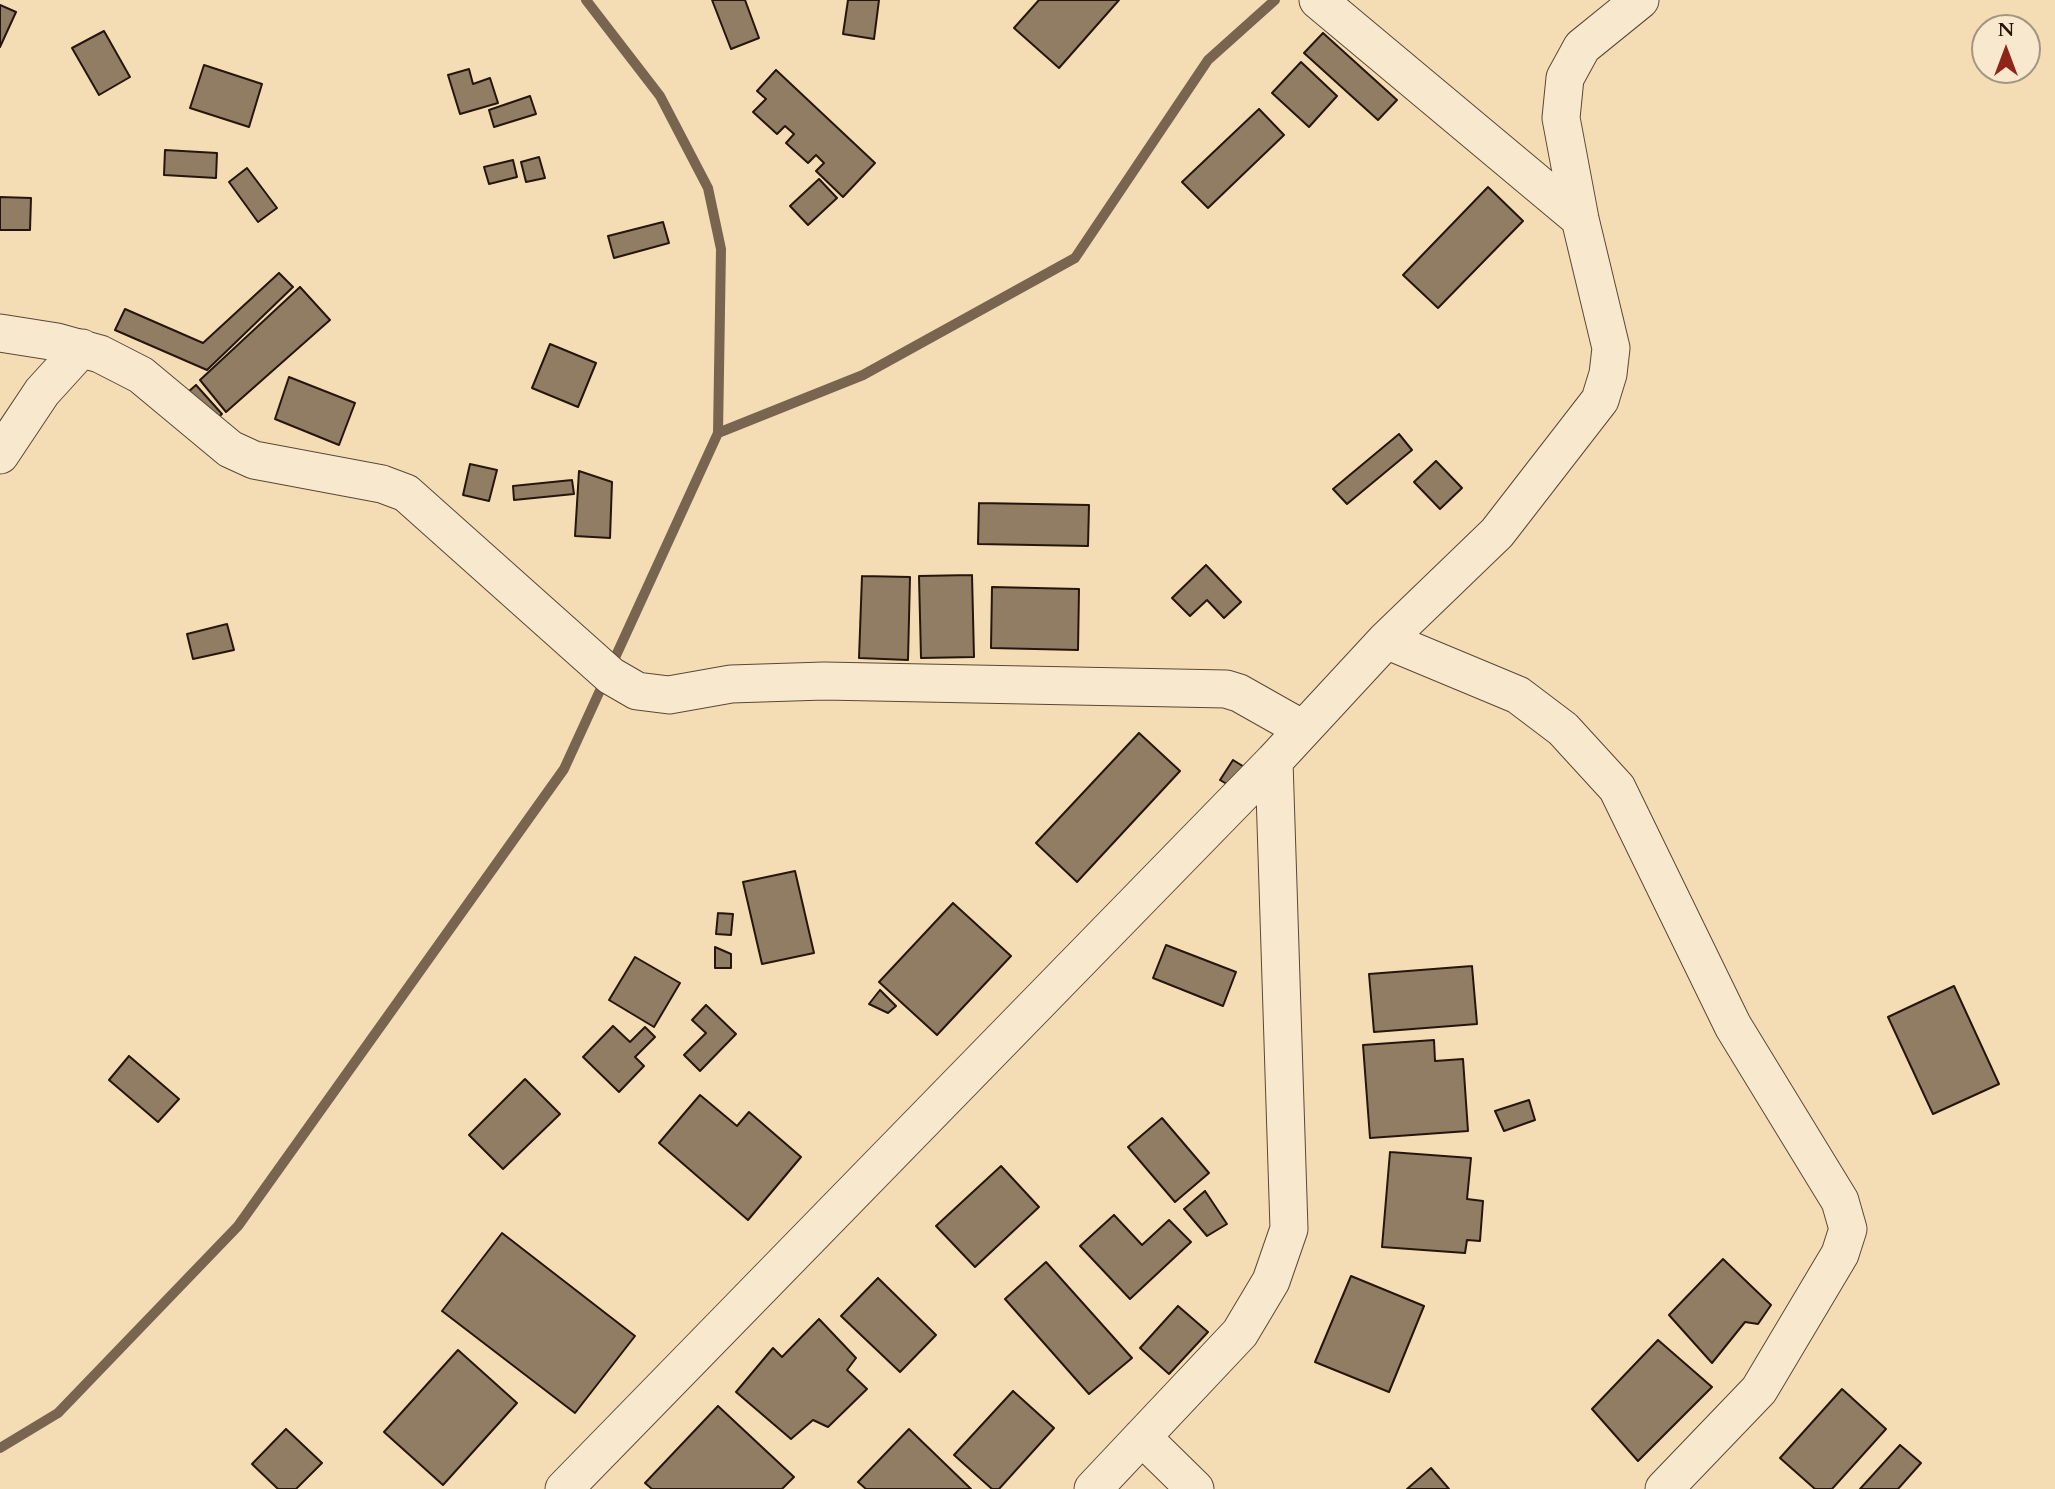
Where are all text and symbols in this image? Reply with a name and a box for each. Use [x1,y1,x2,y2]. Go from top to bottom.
north arrow [1971,14,2041,84]
text: N [1998,17,2014,43]

